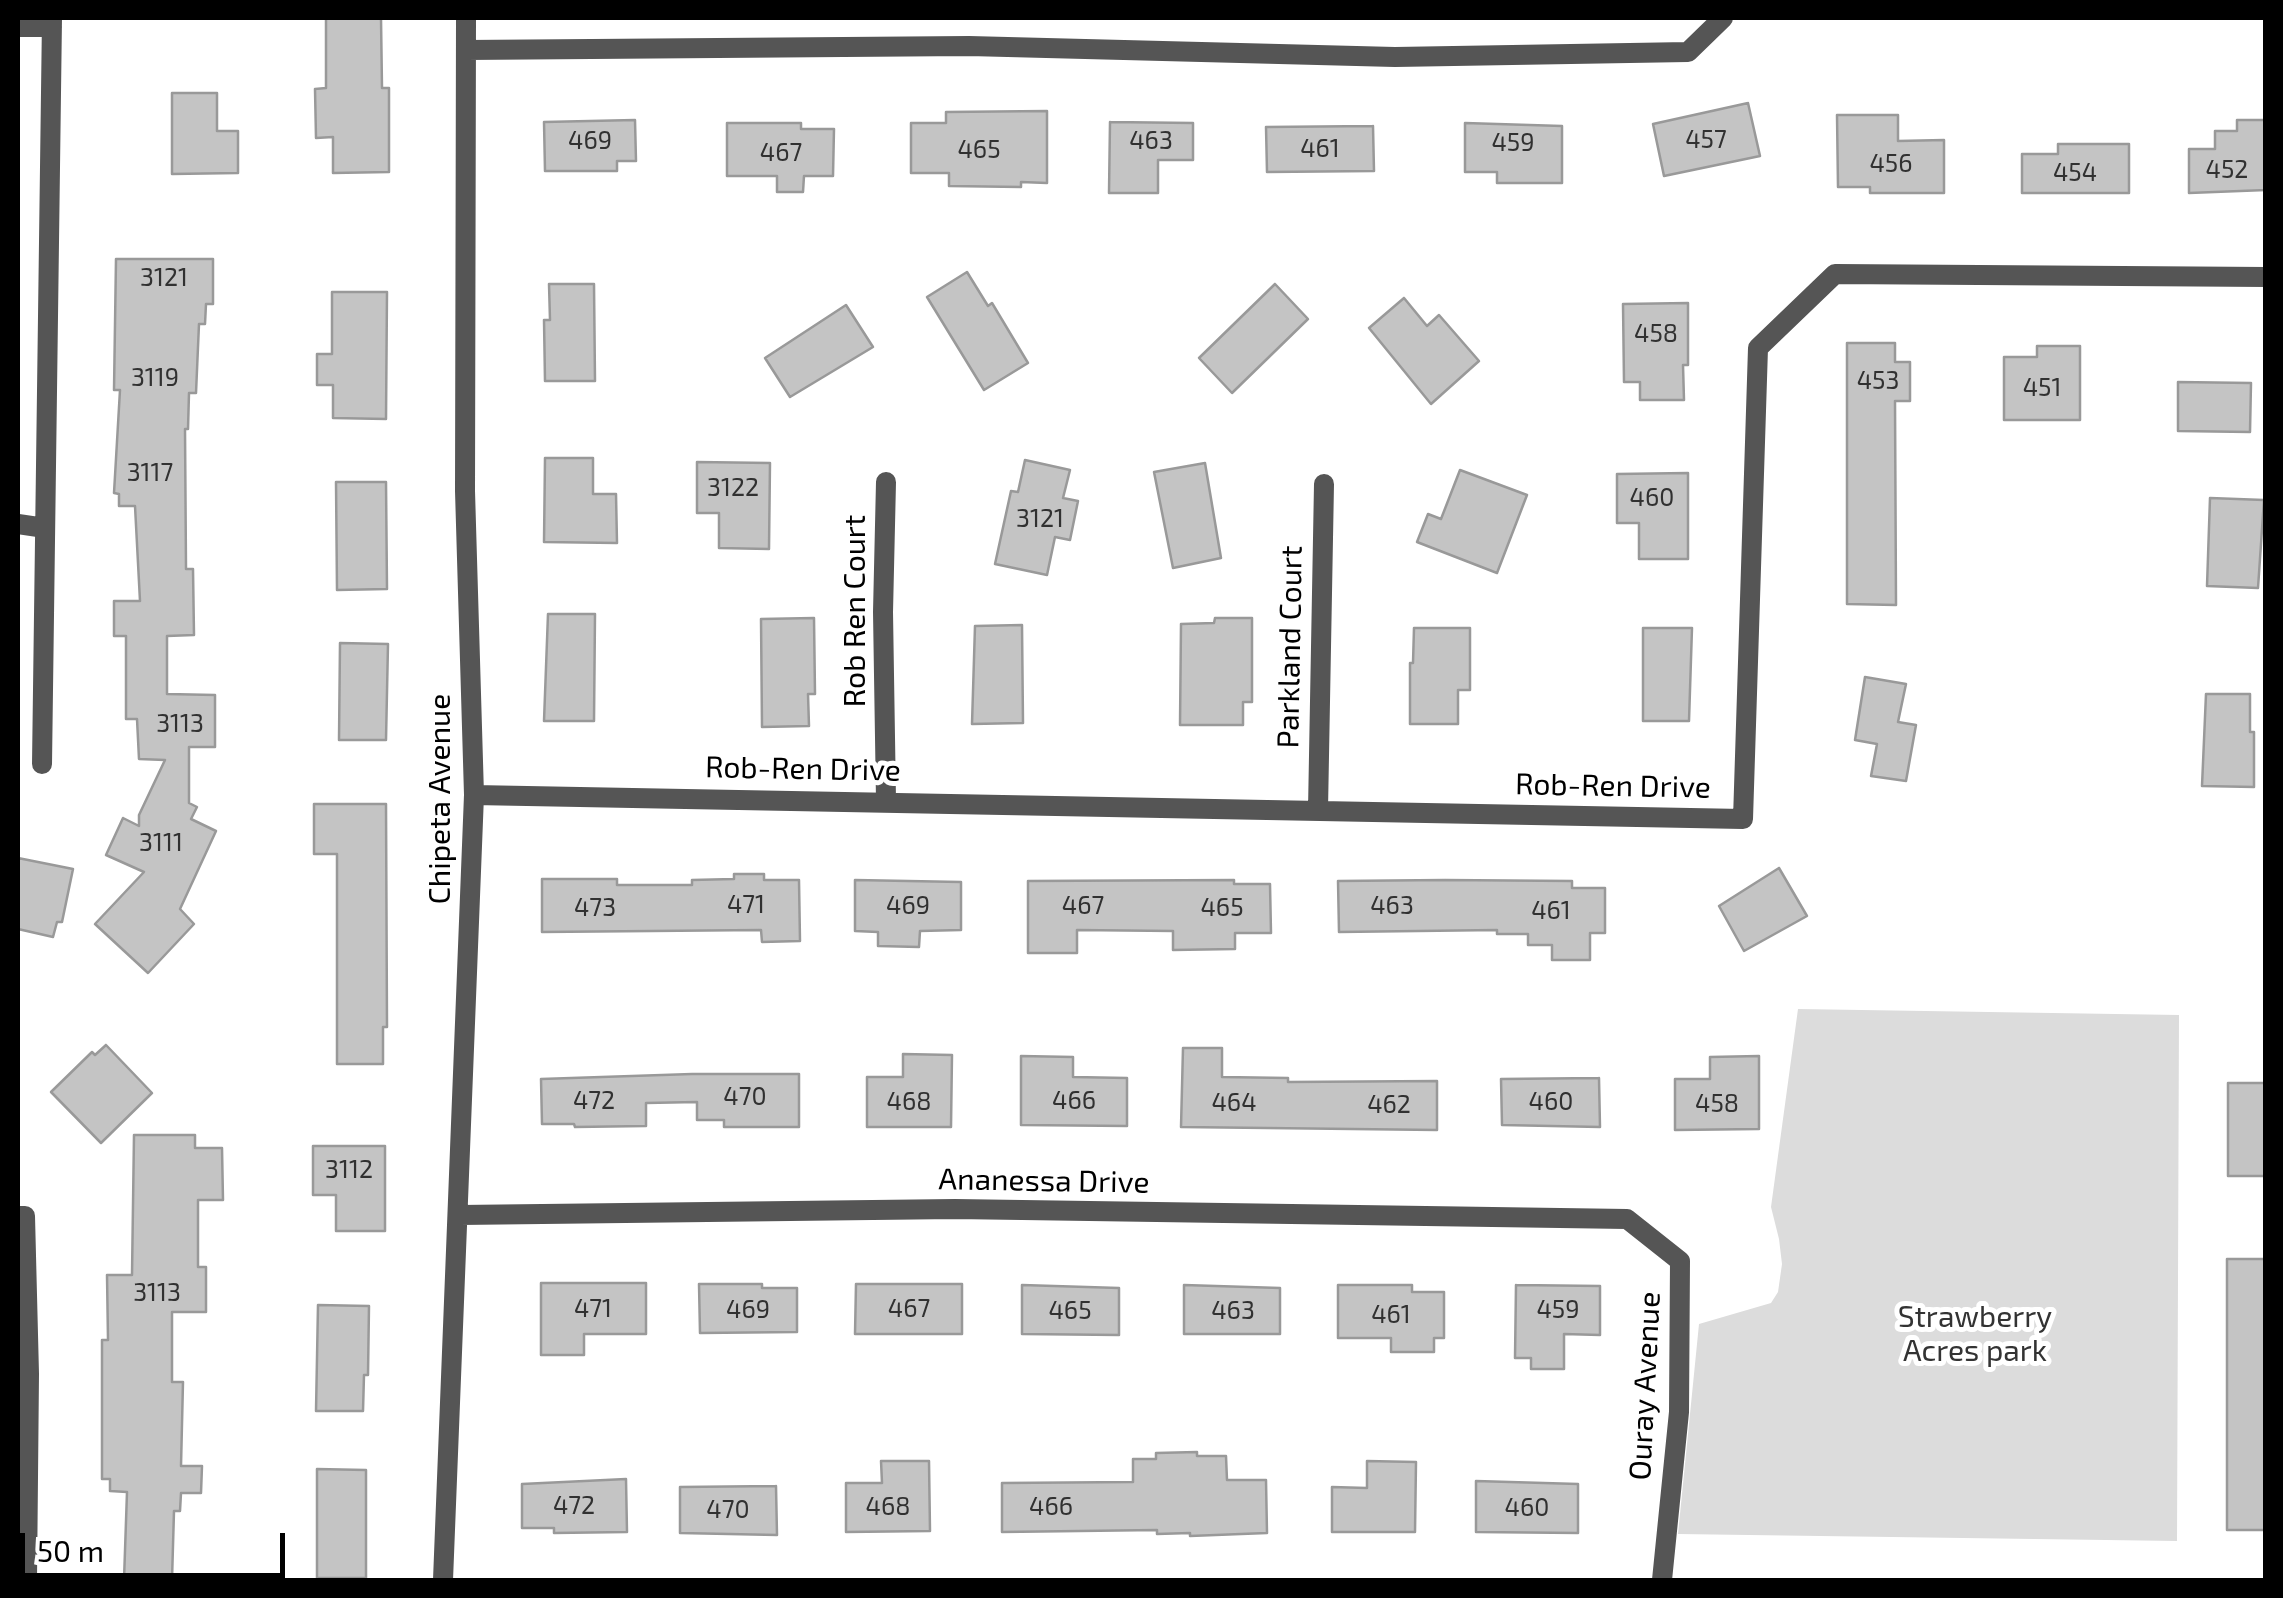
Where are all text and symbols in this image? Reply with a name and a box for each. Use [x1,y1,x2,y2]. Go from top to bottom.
house number: 457 [1685,125,1727,155]
house number: 469 [568,126,612,156]
house number: 463 [1129,126,1173,156]
house number: 459 [1491,128,1535,158]
house number: 461 [1300,134,1340,164]
house number: 465 [957,135,1001,165]
house number: 467 [760,138,802,168]
house number: 456 [1869,149,1913,179]
house number: 452 [2206,155,2248,185]
house number: 454 [2053,158,2097,188]
house number: 3121 [140,263,188,293]
house number: 458 [1634,319,1678,349]
house number: 3119 [131,363,179,393]
house number: 453 [1857,366,1899,396]
house number: 451 [2023,373,2061,403]
house number: 3117 [127,458,173,488]
house number: 3122 [707,473,759,503]
house number: 460 [1630,483,1674,513]
house number: 3121 [1016,504,1064,534]
street label: Rob Ren Court [837,515,873,707]
street label: Parkland Court [1270,545,1310,749]
street label: Chipeta Avenue [422,694,458,904]
house number: 3113 [156,709,204,739]
street label: Rob-Ren Drive [705,749,901,789]
street label: Rob-Ren Drive [1515,766,1711,806]
house number: 3111 [139,828,183,858]
house number: 471 [727,890,765,920]
house number: 469 [886,891,930,921]
house number: 467 [1062,891,1104,921]
house number: 463 [1370,891,1414,921]
house number: 473 [574,893,616,923]
house number: 465 [1200,893,1244,923]
house number: 461 [1531,896,1571,926]
house number: 470 [723,1082,767,1112]
house number: 472 [573,1086,615,1116]
house number: 466 [1052,1086,1096,1116]
house number: 468 [887,1087,931,1117]
house number: 460 [1529,1087,1573,1117]
house number: 464 [1211,1088,1257,1118]
house number: 458 [1695,1089,1739,1119]
house number: 462 [1367,1090,1411,1120]
house number: 3112 [325,1155,373,1185]
street label: Ananessa Drive [938,1161,1150,1201]
house number: 3113 [133,1278,181,1308]
street label: Ouray Avenue [1622,1291,1668,1481]
house number: 471 [574,1294,612,1324]
house number: 467 [888,1294,930,1324]
house number: 469 [726,1295,770,1325]
house number: 459 [1536,1295,1580,1325]
house number: 465 [1048,1296,1092,1326]
house number: 463 [1211,1296,1255,1326]
park label: Strawberry Acres park [1898,1299,2052,1370]
house number: 461 [1371,1300,1411,1330]
house number: 472 [553,1491,595,1521]
house number: 468 [866,1492,910,1522]
house number: 466 [1029,1492,1073,1522]
house number: 460 [1505,1493,1549,1523]
house number: 470 [706,1495,750,1525]
scale bar [25,1513,290,1575]
text: 50 m [37,1532,104,1568]

